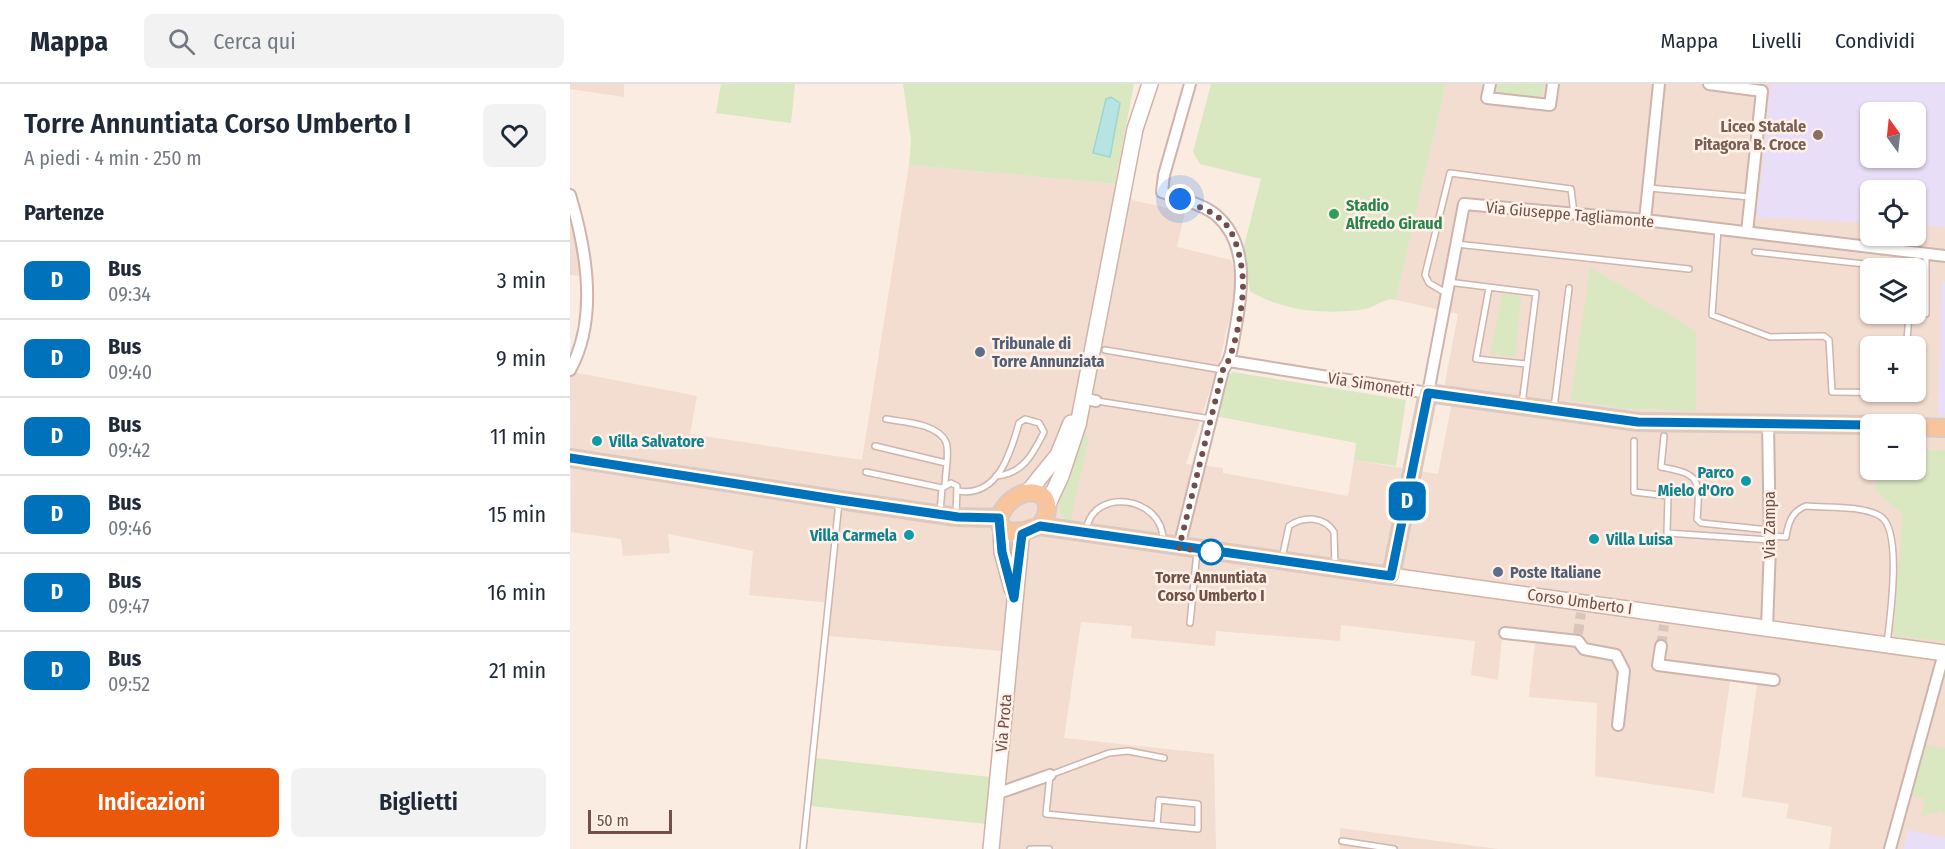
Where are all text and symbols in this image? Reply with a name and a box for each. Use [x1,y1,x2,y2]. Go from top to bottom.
search box [144,14,564,68]
text: Mappa [30,25,108,58]
icon: search [165,25,198,58]
text: Cerca qui [213,28,296,55]
text: Mappa [1661,28,1718,54]
text: Livelli [1751,28,1802,54]
text: Condividi [1835,28,1915,54]
north arrow [1860,102,1926,168]
map controls [1860,102,1926,480]
button: heart [483,104,546,167]
text: Torre Annuntiata Corso Umberto I [24,107,411,140]
place label: Liceo Statale Pitagora B. Croce [1694,117,1806,154]
marker: Liceo Statale Pitagora B. Croce [1811,128,1825,142]
text: A piedi · 4 min · 250 m [24,146,202,170]
button: locate [1860,180,1926,246]
your location [1165,184,1195,214]
place label: Stadio Alfredo Giraud [1345,196,1442,233]
street label: Via Giuseppe Tagliamonte [1485,198,1655,231]
text: Partenze [24,199,104,226]
marker: Stadio Alfredo Giraud [1327,207,1341,221]
text: Bus [108,255,141,282]
button: layers [1860,258,1926,324]
text: D [51,267,63,293]
text: 3 min [497,267,546,294]
text: 09:34 [108,282,151,306]
text: Bus [108,333,141,360]
place label: Tribunale di Torre Annunziata [992,334,1105,371]
button: + [1860,336,1926,402]
text: D [51,345,63,371]
text: 9 min [496,345,546,372]
marker: Tribunale di Torre Annunziata [973,345,987,359]
text: 09:40 [108,360,152,384]
street label: Via Simonetti [1326,368,1416,401]
text: Bus [108,411,141,438]
button: − [1860,414,1926,480]
text: D [51,423,63,449]
text: 11 min [490,423,546,450]
place label: Villa Salvatore [608,432,704,451]
marker: Villa Salvatore [590,434,604,448]
text: 09:42 [108,438,150,462]
place label: Parco Mielo d'Oro [1658,463,1734,500]
marker: Parco Mielo d'Oro [1739,474,1753,488]
line badge: D [1388,482,1426,520]
text: D [1401,488,1413,514]
text: Bus [108,489,141,516]
street label: Via Zampa [1760,491,1779,559]
text: D [51,501,63,527]
text: 15 min [488,501,546,528]
text: 09:46 [108,516,152,540]
place label: Villa Carmela [809,526,897,545]
marker: Villa Carmela [902,528,916,542]
place label: Villa Luisa [1605,530,1673,549]
marker: Villa Luisa [1587,532,1601,546]
marker: Torre Annuntiata Corso Umberto I [1198,539,1224,565]
place label: Poste Italiane [1510,563,1601,582]
marker: Poste Italiane [1491,565,1505,579]
text: Bus [108,567,141,594]
place label: Torre Annuntiata Corso Umberto I [1155,568,1267,605]
text: D [51,579,63,605]
text: 16 min [487,579,546,606]
street label: Corso Umberto I [1526,585,1634,618]
text: 09:47 [108,594,150,618]
text: Bus [108,645,141,672]
text: D [51,657,63,683]
text: 21 min [489,657,546,684]
text: 09:52 [108,672,150,696]
street label: Via Prota [991,693,1016,753]
button: Indicazioni [24,768,279,837]
button: Biglietti [291,768,546,837]
scale bar [588,807,672,834]
text: 50 m [597,811,629,830]

